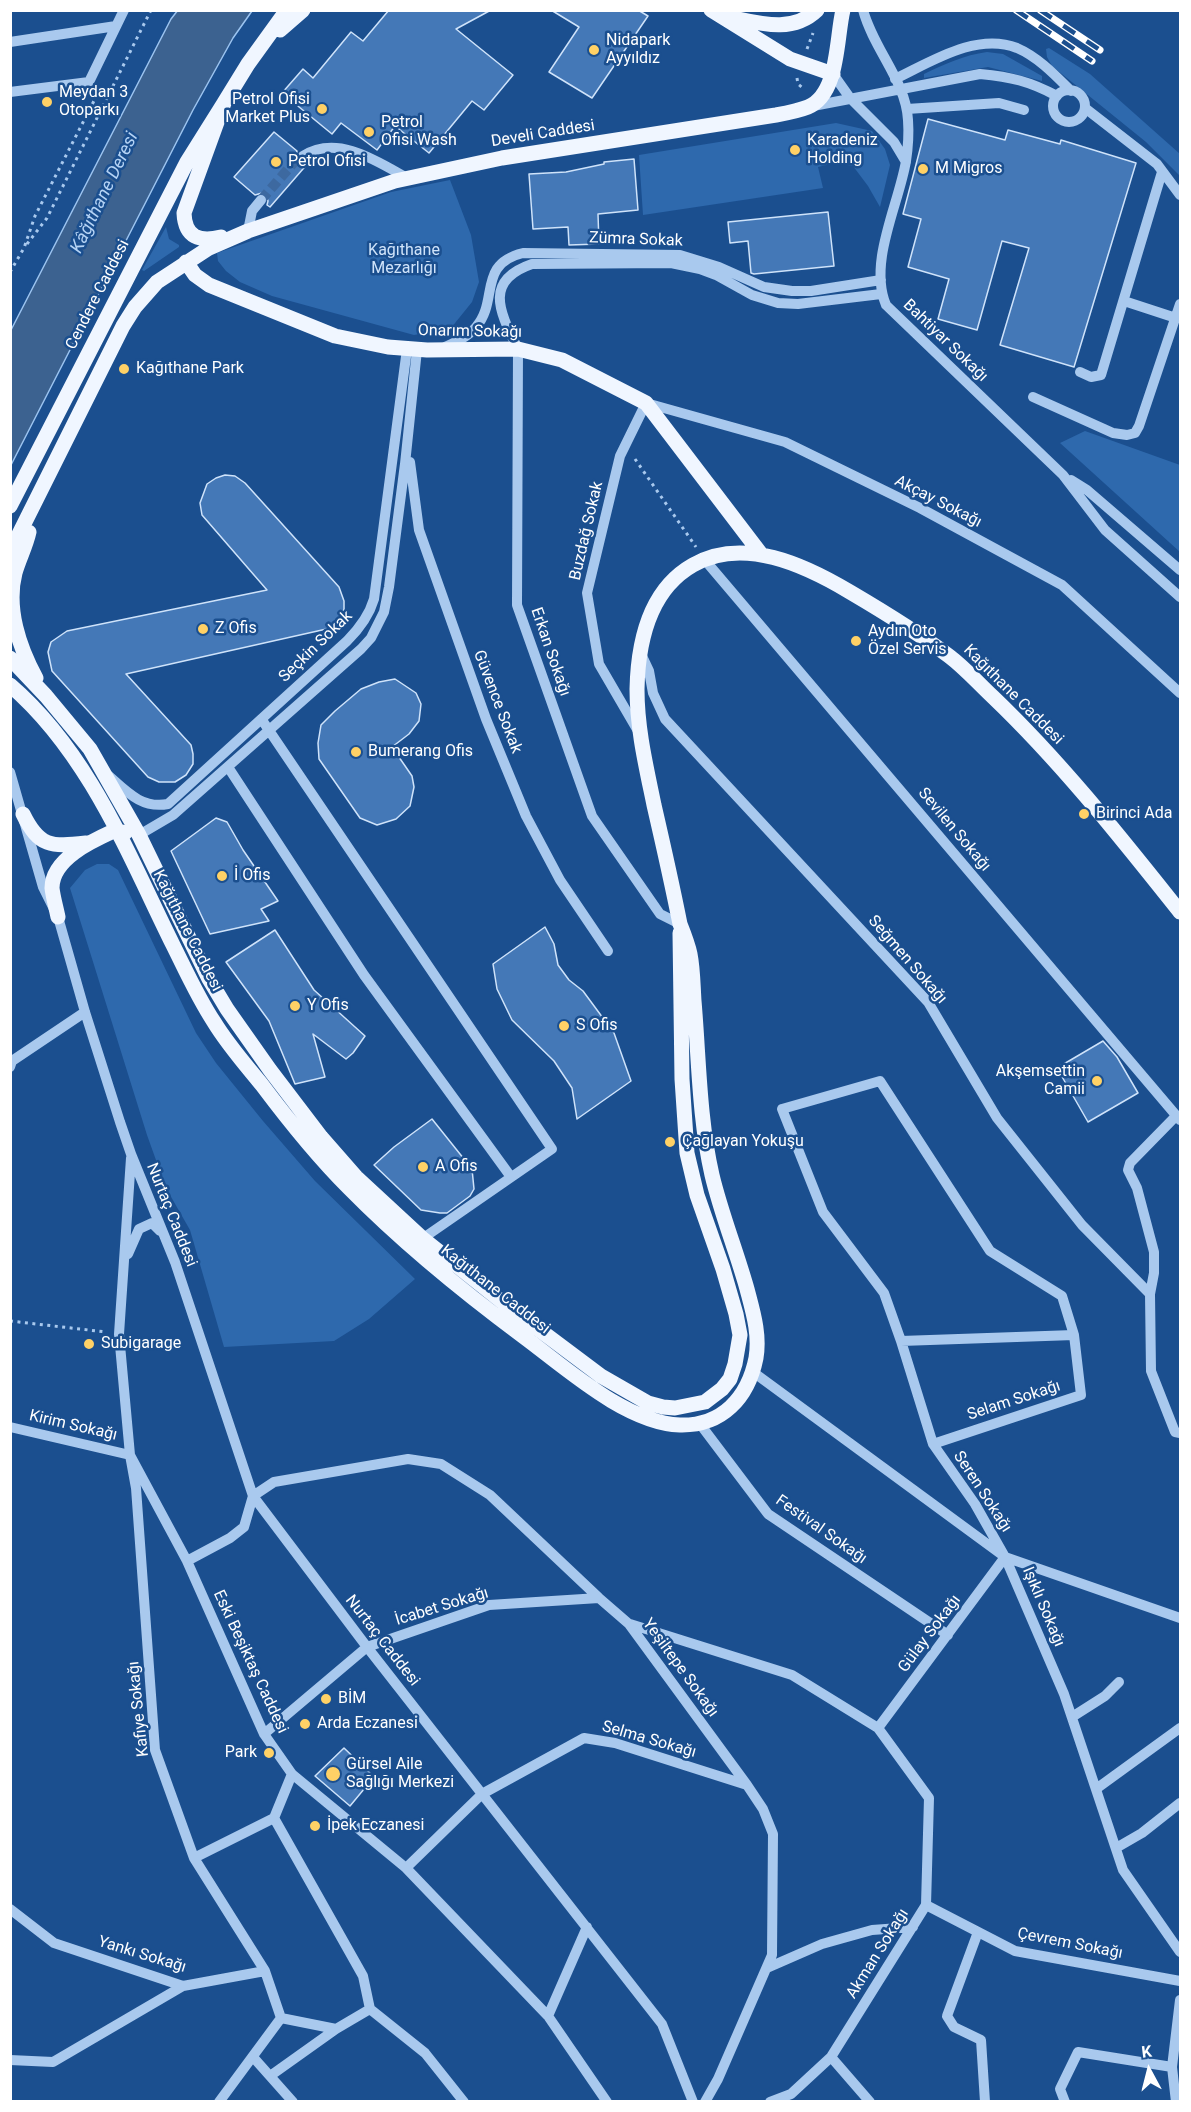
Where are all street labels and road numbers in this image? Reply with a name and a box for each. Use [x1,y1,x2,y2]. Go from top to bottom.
street label: Develi Caddesi [490,116,596,152]
street label: Zümra Sokak [589,229,683,251]
street label: Cendere Caddesi [62,237,134,353]
street label: Bahtiyar Sokağı [899,296,991,386]
street label: Onarım Sokağı [418,321,522,343]
street label: Akçay Sokağı [891,472,985,532]
street label: Buzdağ Sokak [566,480,608,582]
street label: Erkan Sokağı [526,605,574,699]
street label: Seçkin Sokak [275,607,357,687]
street label: Kağıthane Caddesi [959,641,1067,749]
street label: Güvence Sokak [468,648,526,756]
street label: Sevilen Sokağı [914,784,994,876]
street label: Kağıthane Caddesi [148,867,226,995]
street label: Seğmen Sokağı [863,912,951,1008]
street label: Nurtaç Caddesi [141,1160,201,1270]
street label: Kağıthane Caddesi [436,1241,554,1339]
street label: Selam Sokağı [965,1377,1063,1425]
street label: Kirim Sokağı [27,1407,119,1445]
street label: Seren Sokağı [949,1448,1015,1536]
street label: Festival Sokağı [772,1491,870,1569]
street label: Işıklı Sokağı [1018,1564,1068,1650]
street label: İcabet Sokağı [393,1584,491,1630]
street label: Eski Beşiktaş Caddesi [208,1587,292,1737]
street label: Gülay Sokağı [895,1591,965,1677]
street label: Nurtaç Caddesi [341,1592,423,1690]
street label: Yeşiltepe Sokağı [638,1615,722,1721]
street label: Kafiye Sokağı [124,1660,154,1758]
street label: Selma Sokağı [600,1717,698,1763]
street label: Akman Sokağı [843,1905,913,2003]
street label: Çevrem Sokağı [1016,1924,1124,1964]
street label: Yankı Sokağı [96,1933,188,1977]

